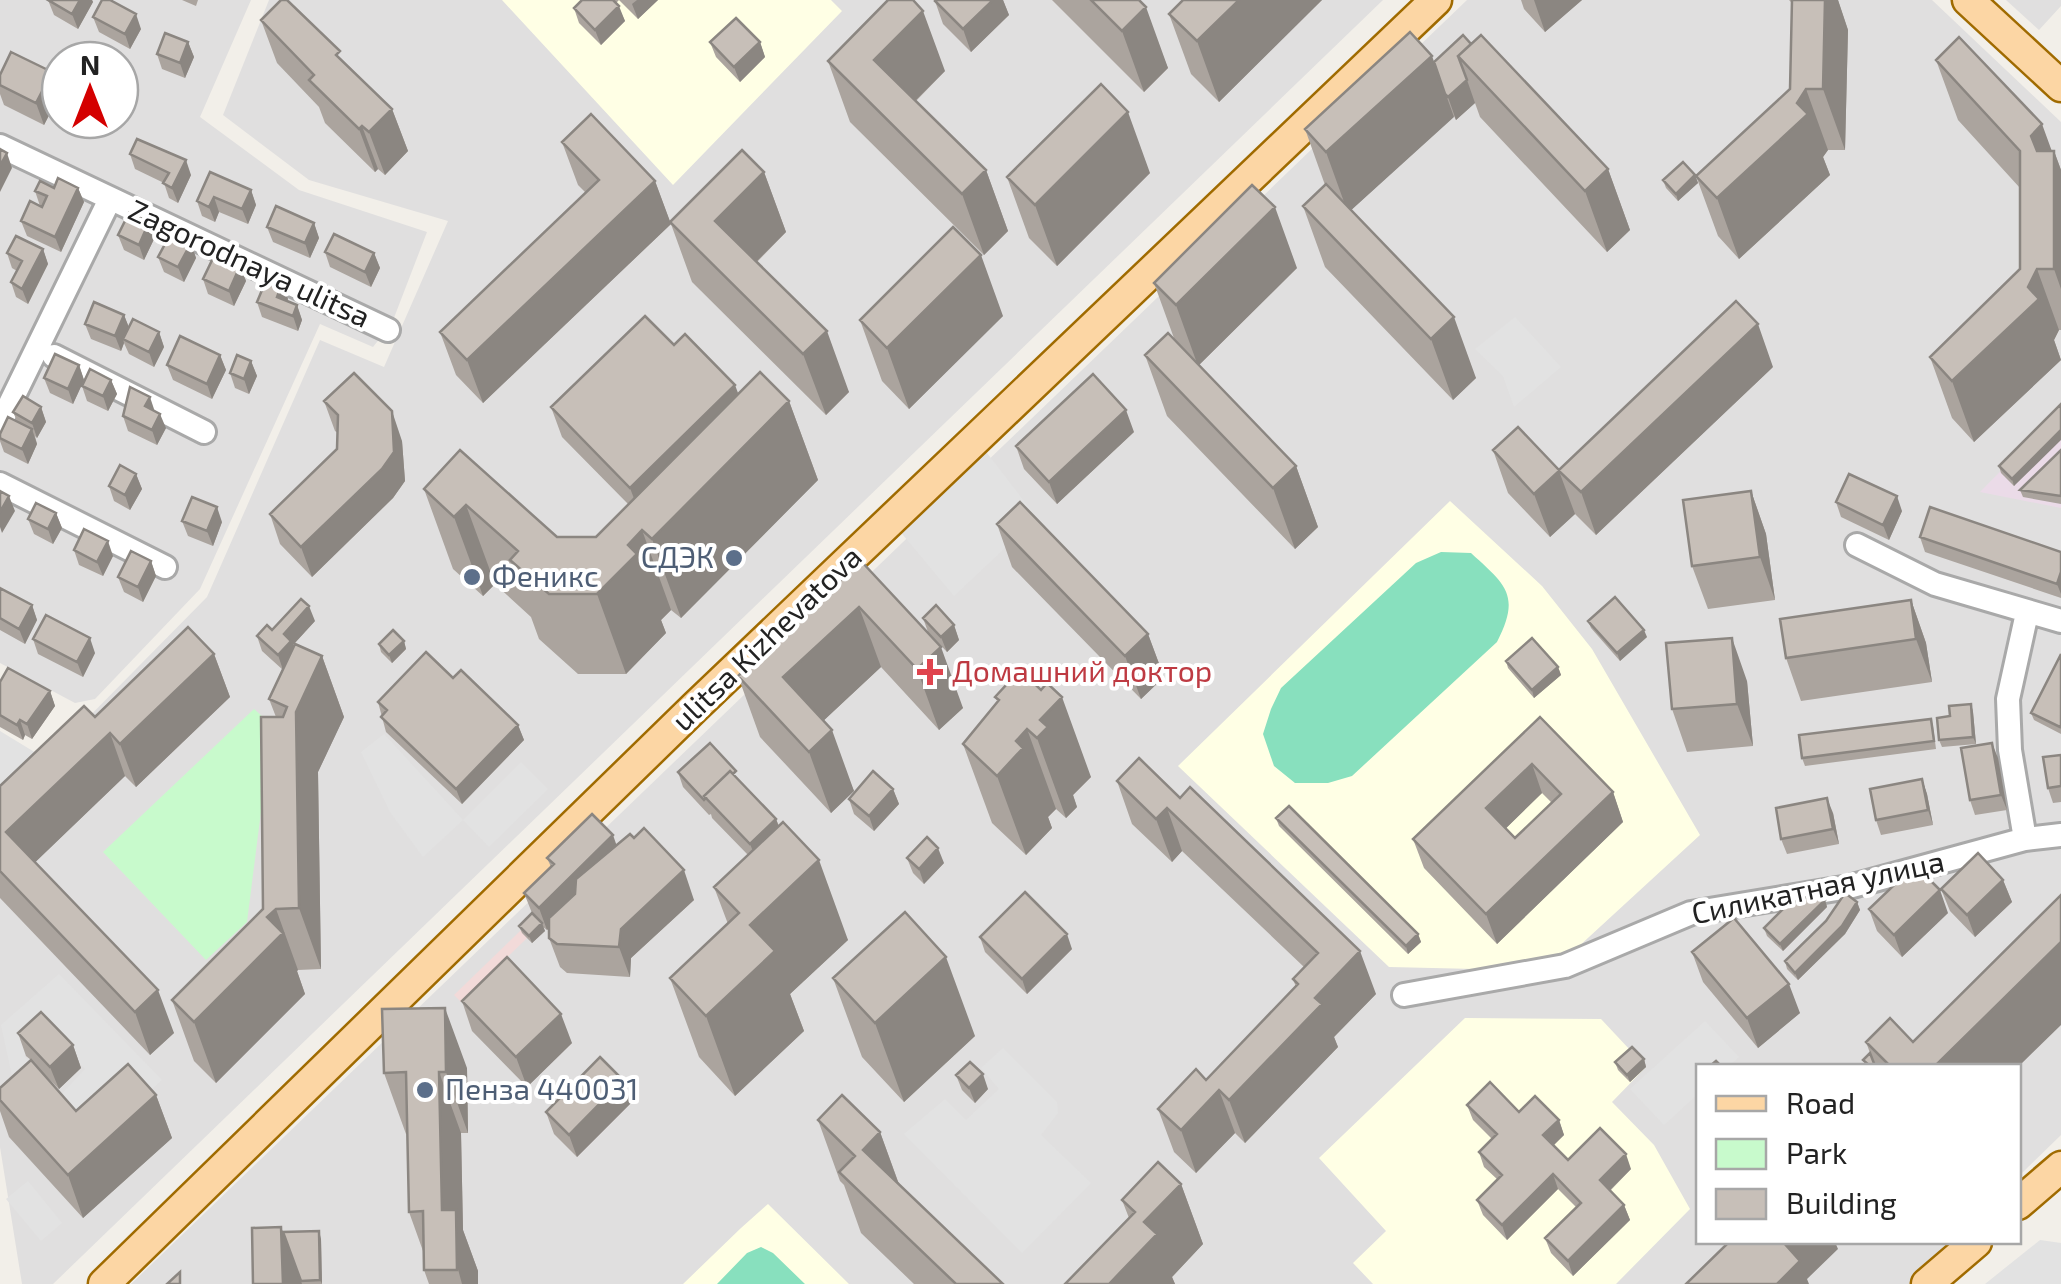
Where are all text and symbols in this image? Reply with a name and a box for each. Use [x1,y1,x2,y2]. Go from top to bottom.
north arrow [40,40,140,140]
text: N [80,47,100,81]
street label: Zagorodnaya ulitsa [123,190,376,334]
place label: СДЭК [641,538,714,574]
street label: ulitsa Kizhevatova [663,538,868,737]
marker: СДЭК [723,547,745,569]
place label: Феникс [492,557,599,593]
marker: Феникс [461,566,483,588]
place label: Домашний доктор [952,652,1212,688]
marker: Домашний доктор [917,659,943,685]
street label: Силикатная улица [1688,842,1947,931]
legend [1696,1064,2021,1244]
place label: Пенза 440031 [445,1070,639,1106]
marker: Пенза 440031 [414,1079,436,1101]
text: Road [1786,1084,1855,1120]
text: Park [1786,1134,1847,1170]
text: Building [1786,1184,1897,1220]

